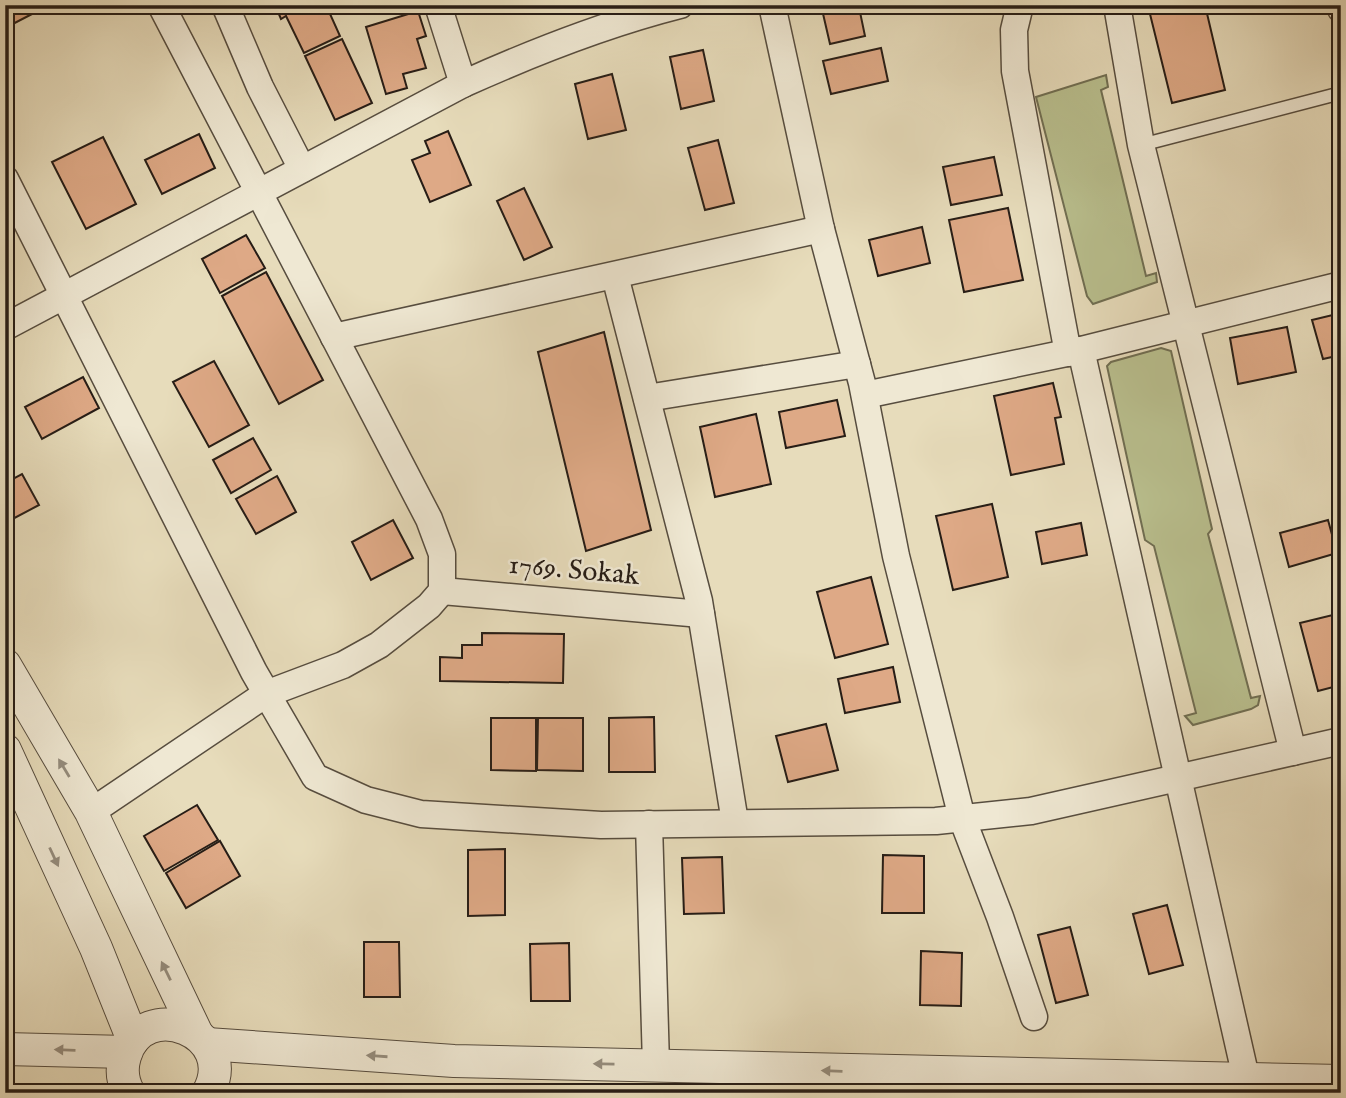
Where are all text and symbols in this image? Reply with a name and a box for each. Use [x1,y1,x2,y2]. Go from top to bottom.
street label: 1769. Sokak [507,548,642,594]
one-way arrow [58,758,70,777]
one-way arrow [48,847,60,867]
one-way arrow [161,961,172,981]
one-way arrow [54,1045,76,1056]
one-way arrow [366,1050,388,1061]
one-way arrow [593,1058,615,1070]
one-way arrow [820,1066,842,1077]

